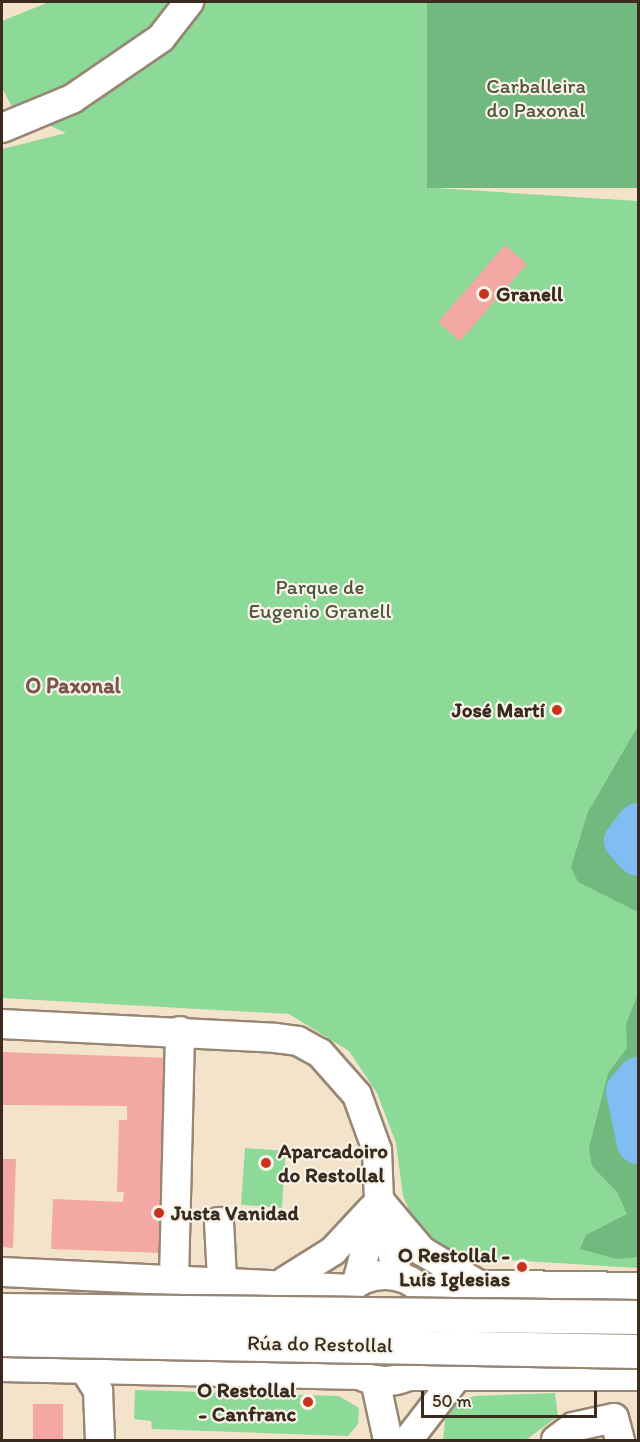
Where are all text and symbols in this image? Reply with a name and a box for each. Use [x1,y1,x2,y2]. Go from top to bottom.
park label: Carballeira do Paxonal [486,73,586,123]
place label: Granell [496,281,563,307]
marker: Granell [477,287,491,301]
park label: Parque de Eugenio Granell [249,574,391,624]
district label: O Paxonal [25,673,121,699]
place label: José Martí [451,697,545,723]
marker: José Martí [550,703,564,717]
place label: Aparcadoiro do Restollal [278,1138,388,1188]
marker: Aparcadoiro do Restollal [259,1156,273,1170]
place label: Justa Vanidad [171,1200,298,1226]
marker: Justa Vanidad [152,1206,166,1220]
place label: O Restollal - Luís Iglesias [398,1242,510,1292]
marker: O Restollal - Luís Iglesias [515,1260,529,1274]
street label: Rúa do Restollal [247,1330,393,1358]
place label: O Restollal - Canfranc [197,1377,296,1427]
scale bar [424,1379,600,1417]
text: 50 m [432,1390,472,1412]
marker: O Restollal - Canfranc [301,1395,315,1409]

